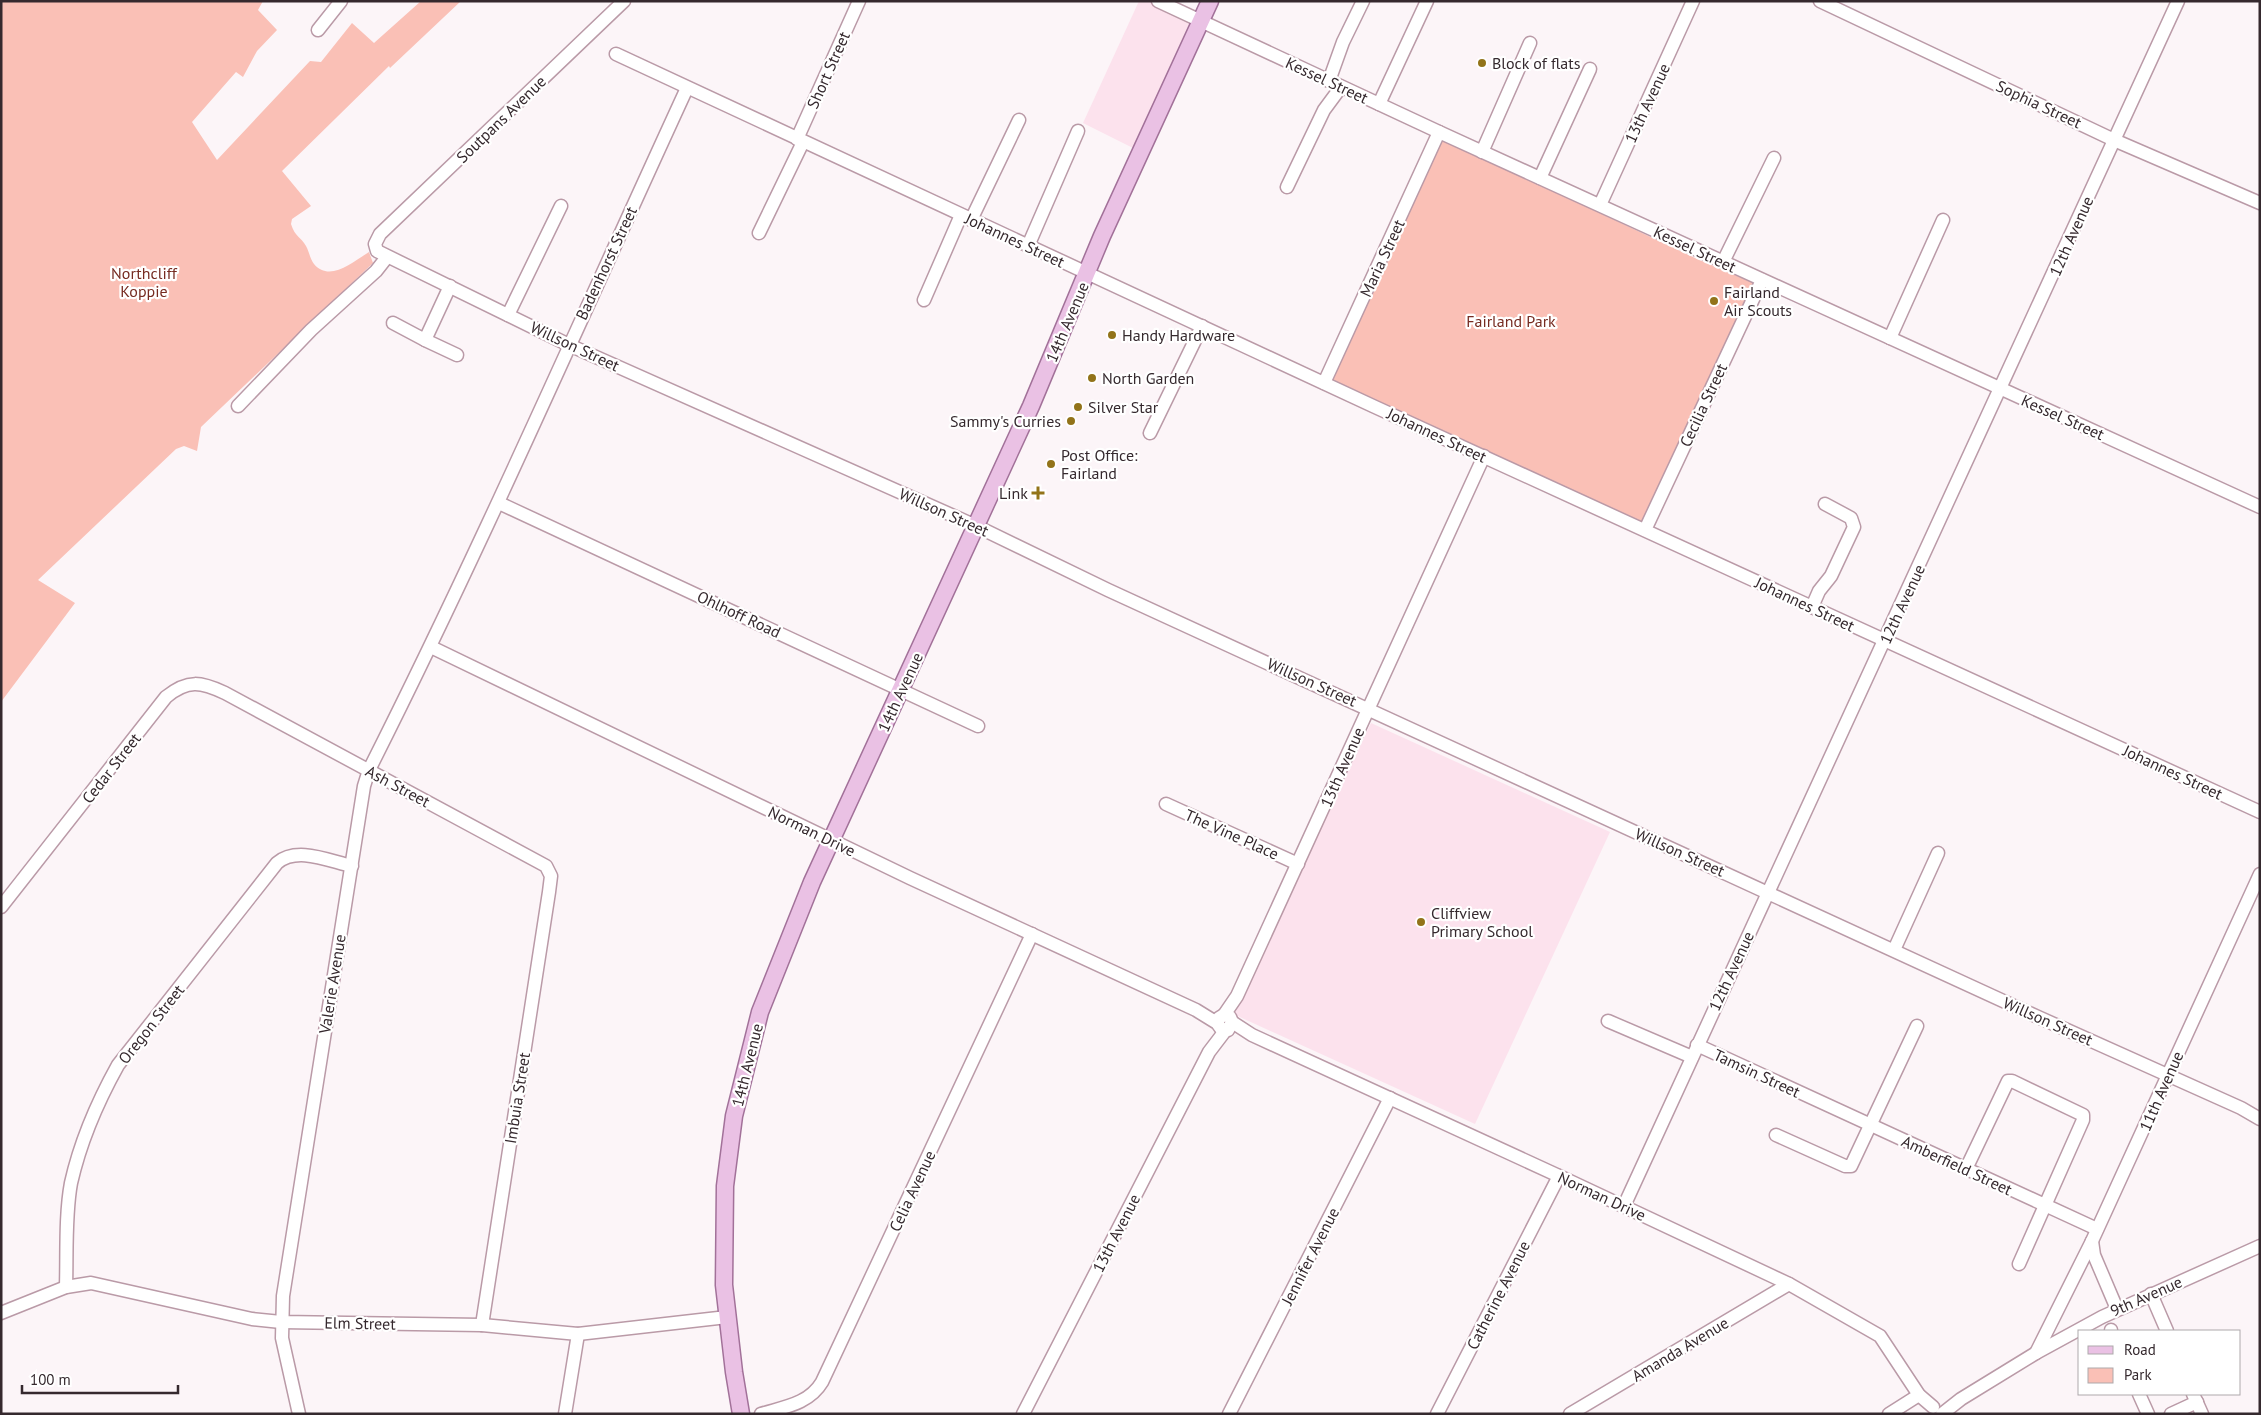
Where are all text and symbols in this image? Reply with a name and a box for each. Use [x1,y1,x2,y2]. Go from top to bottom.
street label: Short Street [802,28,854,112]
street label: Kessel Street [1283,52,1372,108]
place label: Block of flats [1492,53,1581,73]
marker: Block of flats [1476,57,1488,69]
street label: 13th Avenue [1620,60,1674,146]
street label: Soutpans Avenue [452,71,550,167]
street label: Sophia Street [1993,76,2085,133]
street label: 12th Avenue [2045,193,2097,279]
street label: Badenhorst Street [571,203,641,323]
street label: Johannes Street [961,208,1068,272]
street label: Maria Street [1355,215,1409,300]
street label: Kessel Street [1651,221,1740,277]
park label: Northcliff Koppie [111,263,178,301]
street label: 14th Avenue [1041,279,1093,365]
place label: Fairland Air Scouts [1724,282,1792,320]
marker: Fairland Air Scouts [1708,295,1720,307]
park label: Fairland Park [1466,311,1556,331]
street label: Willson Street [527,317,623,376]
place label: Handy Hardware [1122,325,1235,345]
marker: Handy Hardware [1106,329,1118,341]
street label: Cecilia Street [1675,359,1731,450]
place label: North Garden [1102,368,1194,388]
marker: North Garden [1086,372,1098,384]
street label: Kessel Street [2018,390,2108,444]
place label: Silver Star [1088,397,1159,417]
marker: Silver Star [1072,401,1084,413]
street label: Johannes Street [1383,403,1490,467]
place label: Sammy's Curries [950,411,1061,431]
marker: Sammy's Curries [1065,415,1077,427]
place label: Post Office: Fairland [1061,445,1138,483]
marker: Post Office: Fairland [1045,458,1057,470]
street label: Willson Street [896,483,992,541]
place label: Link [999,483,1028,503]
marker: Link [1032,487,1044,499]
street label: 12th Avenue [1875,561,1929,647]
street label: Johannes Street [1751,572,1858,636]
street label: Ohlhoff Road [694,586,784,642]
street label: 14th Avenue [873,649,927,735]
street label: Willson Street [1264,653,1360,711]
street label: 13th Avenue [1316,724,1368,810]
street label: Cedar Street [77,728,145,807]
street label: Johannes Street [2119,740,2226,804]
street label: Ash Street [362,761,434,812]
street label: Norman Drive [765,801,859,861]
street label: The Vine Place [1182,804,1282,864]
street label: Willson Street [1632,823,1728,881]
place label: Cliffview Primary School [1431,903,1533,941]
marker: Cliffview Primary School [1415,916,1427,928]
street label: 12th Avenue [1704,928,1758,1014]
street label: Valerie Avenue [314,933,350,1036]
street label: Oregon Street [114,980,189,1068]
street label: Willson Street [2000,992,2096,1050]
street label: 14th Avenue [727,1021,767,1109]
street label: Tamsin Street [1711,1044,1804,1102]
street label: 11th Avenue [2135,1048,2187,1134]
street label: Imbuia Street [500,1050,534,1145]
street label: Amberfield Street [1899,1131,2016,1200]
street label: Celia Avenue [884,1147,940,1235]
street label: Norman Drive [1555,1167,1649,1225]
street label: 13th Avenue [1088,1190,1144,1276]
street label: Jennifer Avenue [1276,1204,1343,1309]
street label: Catherine Avenue [1462,1237,1534,1353]
street label: 9th Avenue [2107,1271,2185,1321]
street label: Elm Street [324,1312,396,1334]
street label: Amanda Avenue [1628,1312,1732,1386]
legend [2078,1330,2241,1395]
text: Road [2124,1340,2156,1359]
scale bar [22,1362,179,1394]
text: Park [2124,1365,2152,1384]
text: 100 m [30,1370,71,1389]

